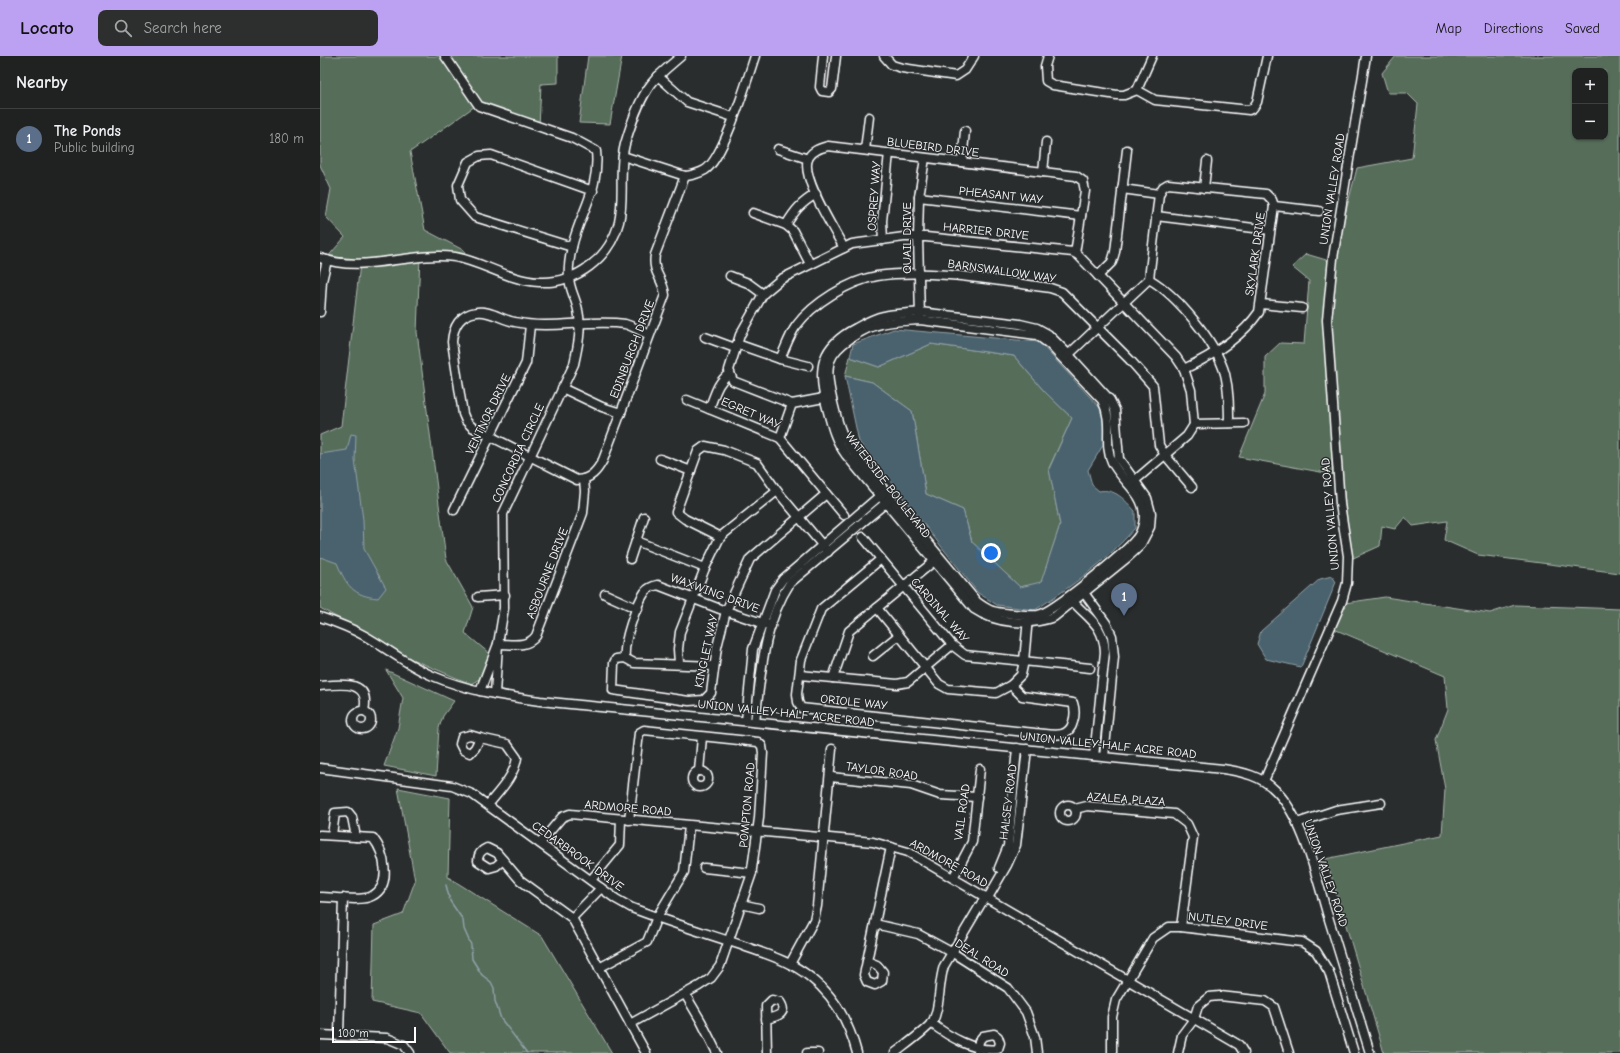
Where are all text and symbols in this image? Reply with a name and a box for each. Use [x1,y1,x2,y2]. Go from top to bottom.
search box [98,10,378,46]
text: Locato [20,17,74,39]
icon: search [112,17,134,39]
text: Search here [144,19,222,37]
text: Map [1435,20,1462,37]
text: Directions [1484,20,1543,37]
text: Saved [1565,20,1600,37]
map controls [1572,68,1608,140]
button: + [1572,68,1608,104]
text: Nearby [16,73,67,92]
button: − [1572,104,1608,140]
text: The Ponds [54,122,121,140]
text: 1 [26,131,32,146]
text: 180 m [269,131,304,146]
street label: UNION VALLEY ROAD [1316,132,1348,246]
street label: BLUEBIRD DRIVE [886,134,980,160]
text: Public building [54,140,135,155]
street label: OSPREY WAY [865,160,883,231]
street label: PHEASANT WAY [958,184,1045,206]
street label: QUAIL DRIVE [900,202,914,274]
street label: SKYLARK DRIVE [1242,211,1268,297]
street label: HARRIER DRIVE [942,220,1030,242]
street label: BARNSWALLOW WAY [947,256,1058,286]
street label: EDINBURGH DRIVE [607,298,657,400]
street label: VENTNOR DRIVE [462,372,514,456]
street label: EGRET WAY [719,394,784,432]
street label: CONCORDIA CIRCLE [489,401,547,505]
street label: WATERSIDE BOULEVARD [842,429,934,541]
street label: UNION VALLEY ROAD [1318,457,1342,571]
street label: ASBOURNE DRIVE [523,525,571,621]
your location [981,543,1001,563]
street label: WAXWING DRIVE [669,570,761,616]
street label: CARDINAL WAY [908,575,973,646]
pin: 1 [1111,583,1137,616]
street label: KINGLET WAY [691,612,721,689]
street label: ORIOLE WAY [820,692,889,713]
street label: UNION VALLEY-HALF ACRE ROAD [697,697,875,729]
street label: UNION VALLEY-HALF ACRE ROAD [1019,729,1197,761]
street label: TAYLOR ROAD [845,759,919,783]
street label: POMPTON ROAD [736,762,758,848]
street label: HALSEY ROAD [996,763,1020,841]
street label: VAIL ROAD [951,783,973,841]
street label: AZALEA PLAZA [1086,789,1166,809]
street label: ARDMORE ROAD [584,797,672,819]
street label: UNION VALLEY ROAD [1301,817,1351,929]
street label: CEDARBROOK DRIVE [529,818,627,894]
street label: ARDMORE ROAD [907,836,991,890]
street label: NUTLEY DRIVE [1187,909,1269,933]
street label: DEAL ROAD [952,936,1012,980]
scale bar [332,1025,416,1044]
text: 100 m [338,1027,369,1040]

